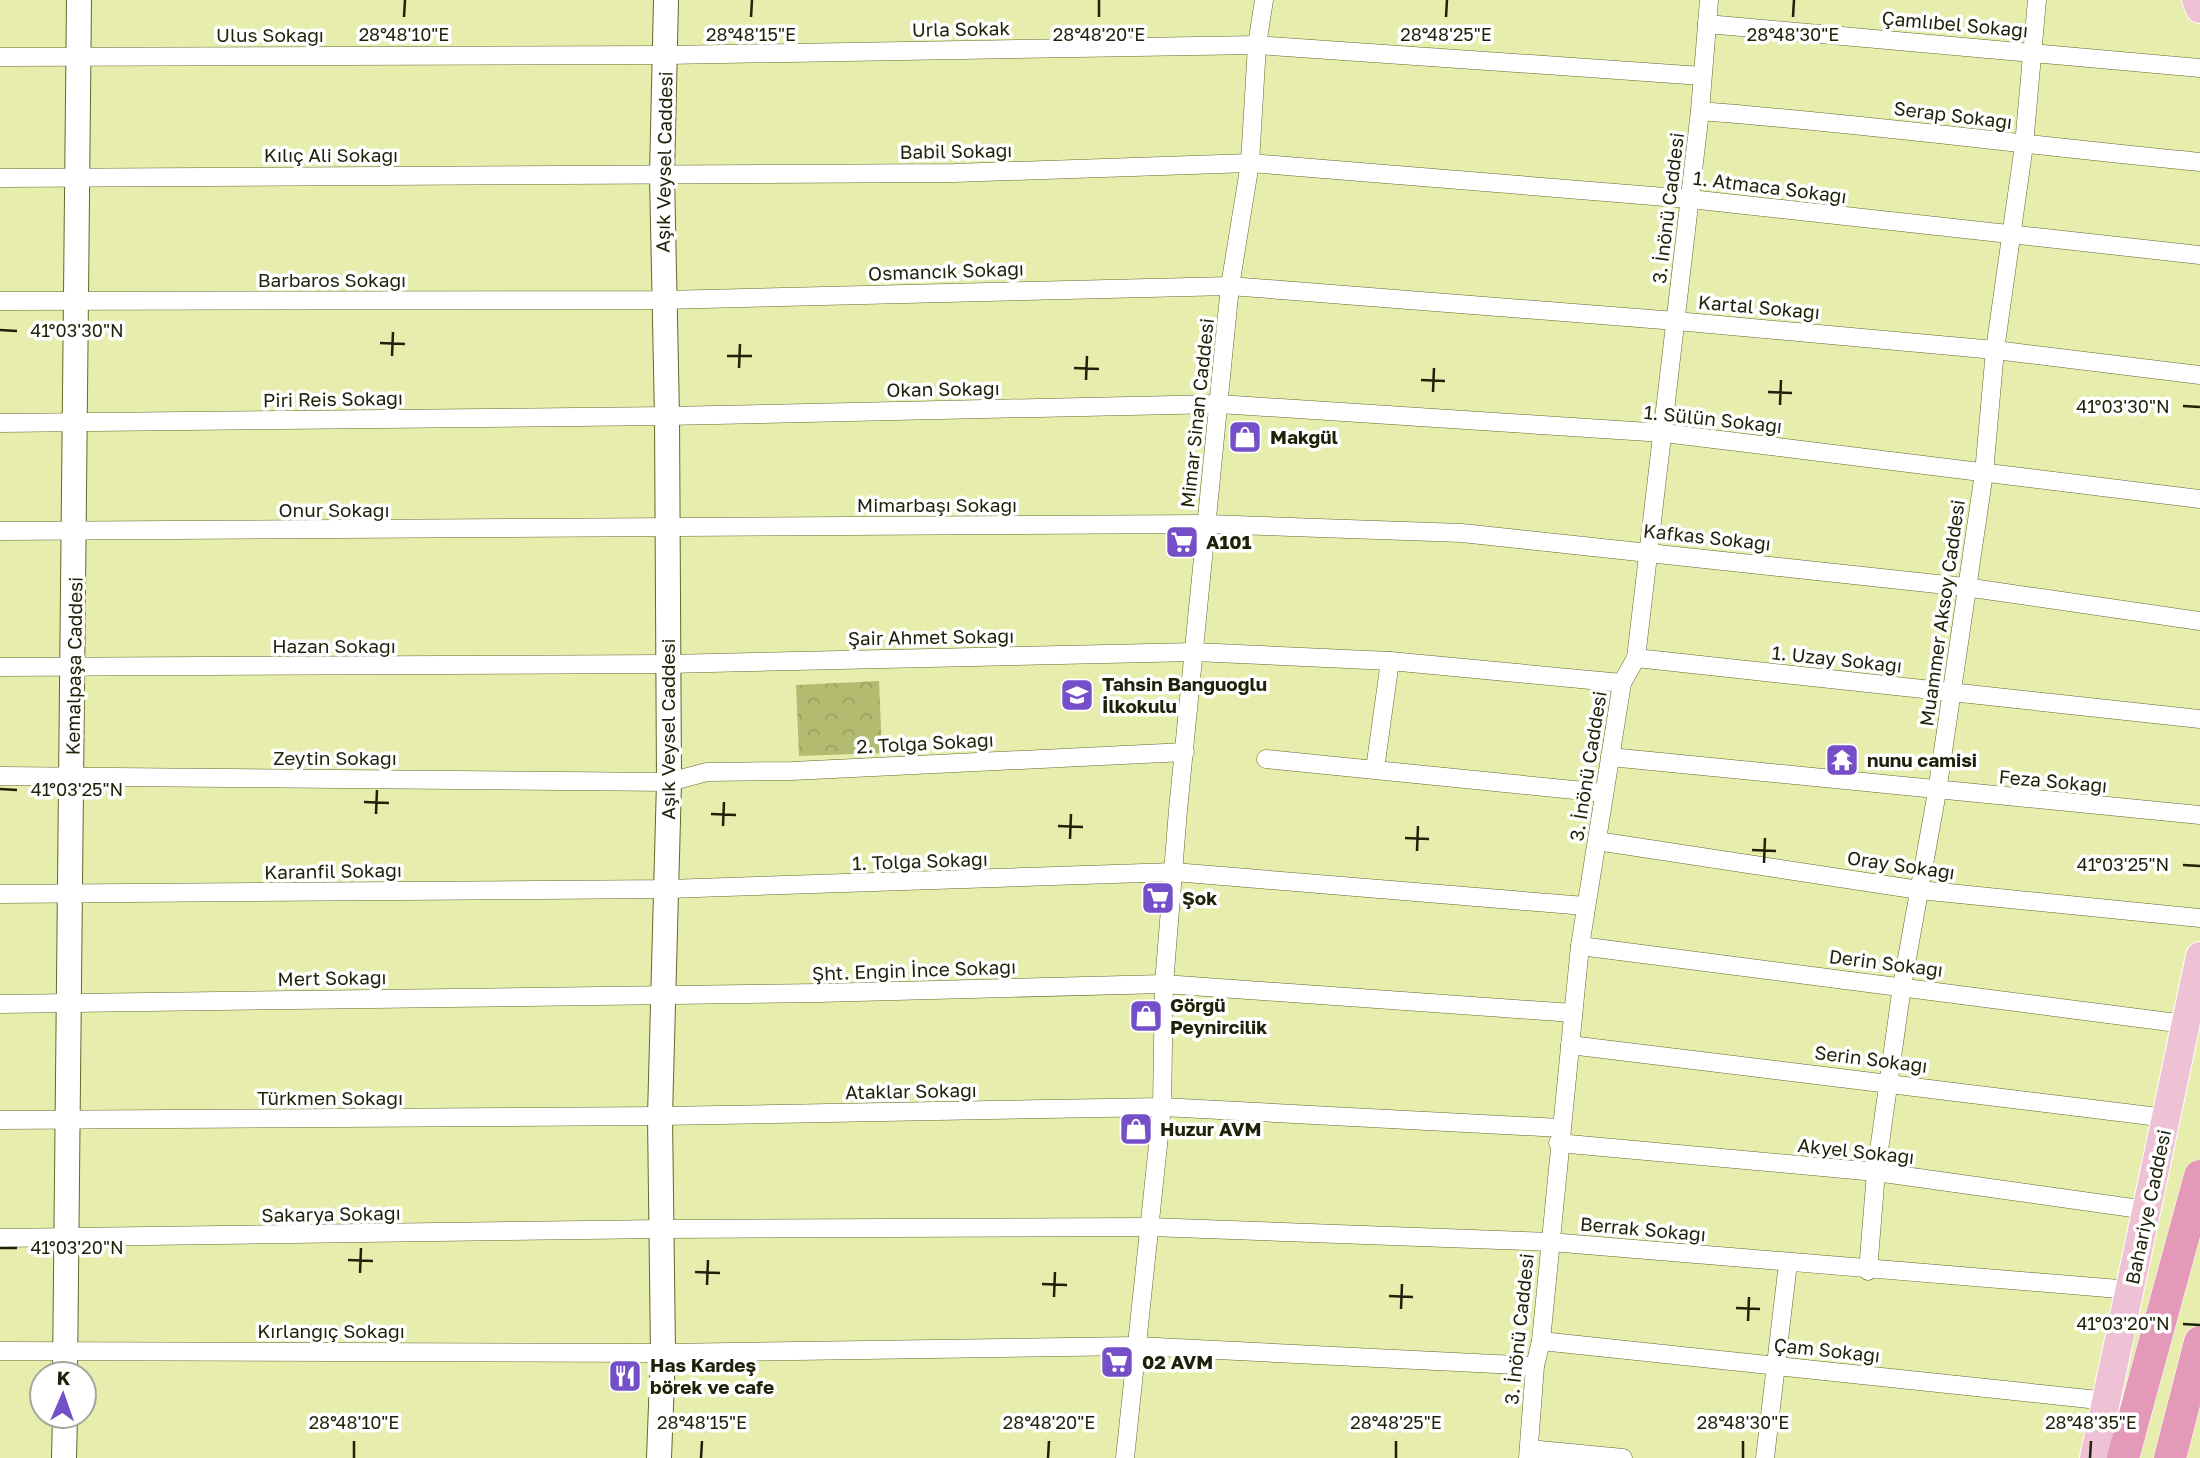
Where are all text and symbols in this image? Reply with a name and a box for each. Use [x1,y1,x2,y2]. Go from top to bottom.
street label: Çamlıbel Sokağı [1881,6,2029,41]
street label: Urla Sokak [912,16,1011,41]
street label: Ulus Sokağı [216,23,324,46]
text: 28°48'10"E [359,23,449,45]
text: 28°48'15"E [706,23,796,45]
text: 28°48'20"E [1053,23,1145,45]
text: 28°48'25"E [1400,23,1492,45]
text: 28°48'30"E [1747,23,1839,45]
street label: Aşık Veysel Caddesi [650,71,677,253]
street label: Serap Sokağı [1893,96,2014,133]
street label: 3. İnönü Caddesi [1647,131,1688,285]
street label: Babil Sokağı [899,138,1013,163]
street label: Kılıç Ali Sokağı [264,143,398,166]
street label: 1. Atmaca Sokağı [1692,166,1848,207]
street label: Osmancık Sokağı [868,256,1024,285]
street label: Barbaros Sokağı [258,268,406,291]
street label: Kartal Sokağı [1697,290,1821,323]
street label: Mimar Sinan Caddesi [1175,317,1218,509]
text: 41°03'30"N [30,319,124,341]
street label: Okan Sokağı [886,376,1000,401]
street label: Piri Reis Sokağı [263,386,403,411]
text: 41°03'30"N [2076,395,2170,417]
street label: 1. Sülün Sokağı [1643,400,1783,437]
shop icon: Makgül [1226,418,1264,456]
place label: Makgül [1270,425,1338,448]
street label: Mimarbaşı Sokağı [857,493,1017,516]
street label: Onur Sokağı [278,498,390,521]
street label: Muammer Aksoy Caddesi [1914,498,1969,728]
street label: Kafkas Sokağı [1642,518,1772,555]
supermarket icon: A101 [1163,523,1201,561]
place label: A101 [1206,530,1252,553]
street label: Kemalpaşa Caddesi [60,577,87,755]
street label: Şair Ahmet Sokağı [848,624,1014,649]
street label: Hazan Sokağı [272,634,396,657]
street label: Aşık Veysel Caddesi [656,638,679,820]
street label: 1. Uzay Sokağı [1771,640,1903,677]
place label: Tahsin Banguoğlu İlkokulu [1102,672,1267,717]
school or university icon: Tahsin Banguoğlu İlkokulu [1058,676,1096,714]
street label: 3. İnönü Caddesi [1564,689,1611,843]
street label: 2. Tolga Sokağı [856,727,994,758]
temple icon: nunu camisi [1823,741,1861,779]
street label: Zeytin Sokağı [273,746,397,769]
place label: nunu camisi [1867,748,1977,771]
street label: Feza Sokağı [1998,764,2108,797]
text: 41°03'25"N [31,778,123,800]
street label: Oray Sokağı [1846,846,1956,883]
street label: 1. Tolga Sokağı [852,847,988,874]
text: 41°03'25"N [2077,853,2169,875]
street label: Karanfil Sokağı [264,858,402,883]
supermarket icon: Şok [1139,879,1177,917]
place label: Şok [1182,886,1217,909]
street label: Derin Sokağı [1828,944,1944,981]
street label: Şht. Engin İnce Sokağı [812,954,1016,985]
street label: Mert Sokağı [277,965,387,990]
place label: Görgü Peynircilik [1170,993,1267,1038]
shop icon: Görgü Peynircilik [1127,997,1165,1035]
street label: Serin Sokağı [1813,1040,1929,1077]
street label: Ataklar Sokağı [845,1078,977,1103]
street label: Türkmen Sokağı [257,1086,403,1109]
shop icon: Huzur AVM [1117,1110,1155,1148]
place label: Huzur AVM [1160,1117,1261,1140]
street label: Bahariye Caddesi [2120,1127,2175,1286]
street label: Akyel Sokağı [1796,1133,1916,1168]
street label: Sakarya Sokağı [261,1201,401,1226]
street label: Berrak Sokağı [1579,1212,1707,1245]
text: 41°03'20"N [30,1236,124,1258]
street label: 3. İnönü Caddesi [1499,1252,1538,1406]
text: 41°03'20"N [2076,1312,2170,1334]
street label: Kırlangıç Sokağı [257,1319,405,1342]
street label: Çam Sokağı [1773,1332,1881,1367]
supermarket icon: 02 AVM [1098,1343,1136,1381]
place label: 02 AVM [1142,1350,1213,1373]
place label: Has Kardeş börek ve cafe [650,1353,774,1398]
restaurant icon: Has Kardeş börek ve cafe [606,1357,644,1395]
north arrow [28,1360,98,1430]
text: K [56,1366,71,1389]
text: 28°48'10"E [309,1411,399,1433]
text: 28°48'15"E [657,1411,747,1433]
text: 28°48'20"E [1003,1411,1095,1433]
text: 28°48'25"E [1350,1411,1442,1433]
text: 28°48'30"E [1697,1411,1789,1433]
text: 28°48'35"E [2045,1411,2137,1433]

